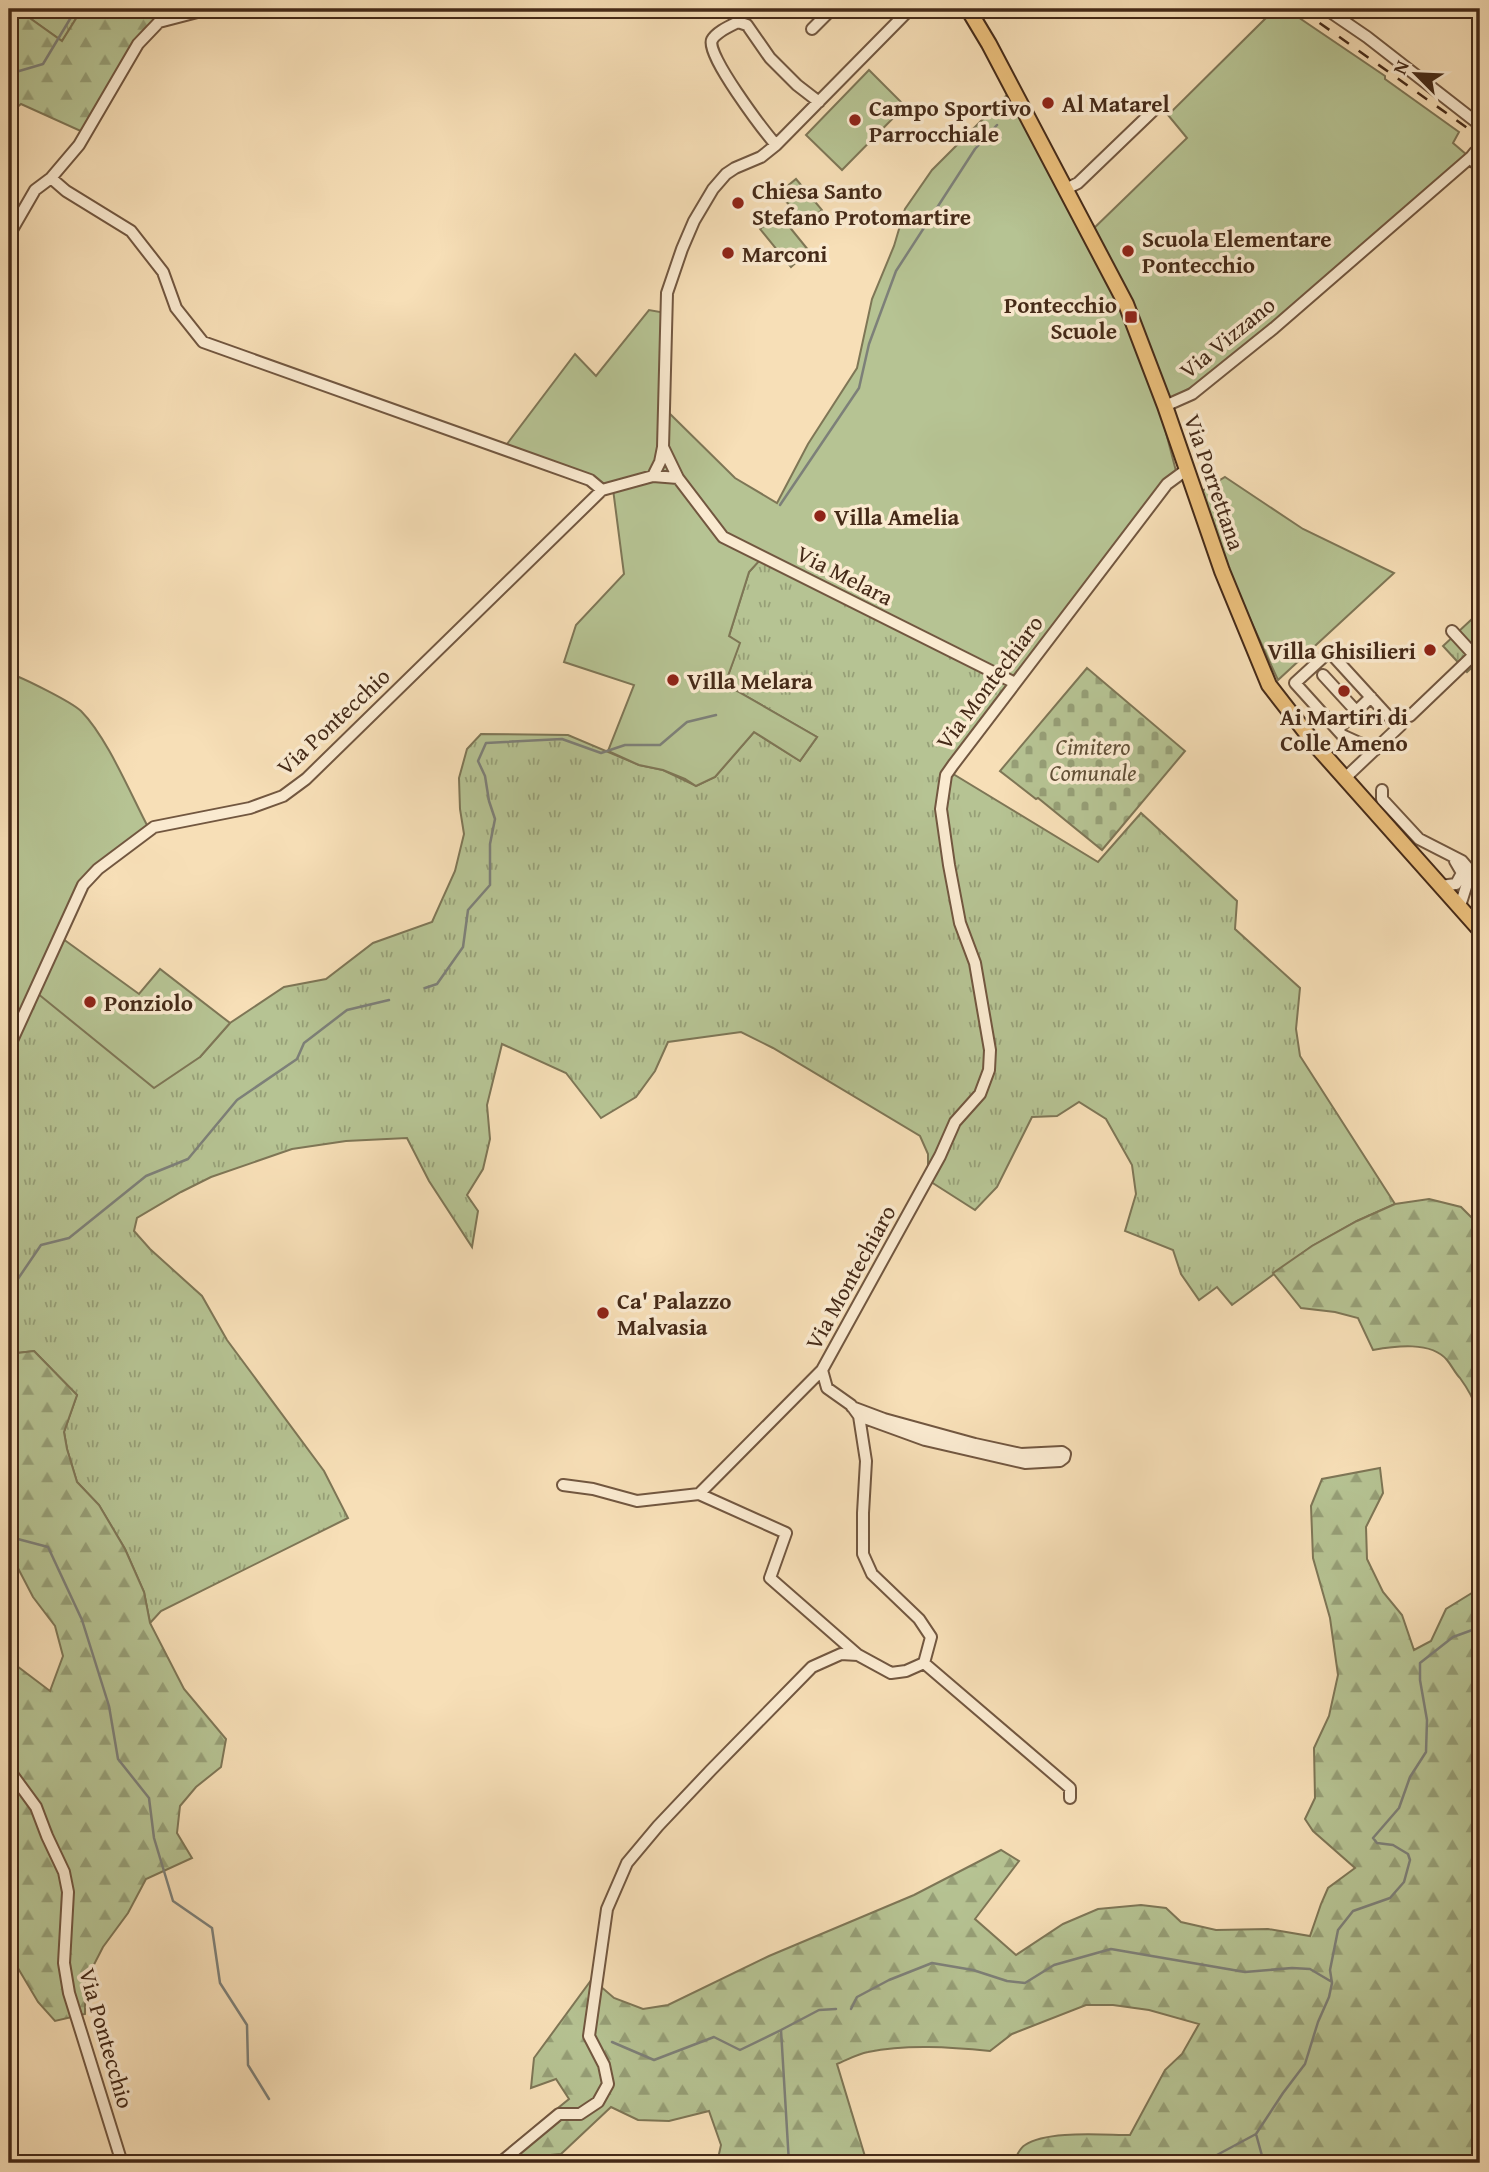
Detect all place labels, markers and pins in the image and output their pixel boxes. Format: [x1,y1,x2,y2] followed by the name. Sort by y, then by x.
[1062,87,1170,120] place label: Al Matarel
[869,91,1031,150] place label: Campo Sportivo Parrocchiale
[1040,95,1056,111] marker: Al Matarel
[847,112,863,128] marker: Campo Sportivo Parrocchiale
[752,174,971,233] place label: Chiesa Santo Stefano Protomartire
[730,195,746,211] marker: Chiesa Santo Stefano Protomartire
[1142,222,1331,281] place label: Scuola Elementare Pontecchio
[742,237,827,270] place label: Marconi
[1120,243,1136,259] marker: Scuola Elementare Pontecchio
[720,245,736,261] marker: Marconi
[1004,288,1117,347] place label: Pontecchio Scuole
[1123,309,1139,325] marker: Pontecchio Scuole
[834,500,960,533] place label: Villa Amelia
[812,508,828,524] marker: Villa Amelia
[1267,634,1416,667] place label: Villa Ghisilieri
[1422,642,1438,658] marker: Villa Ghisilieri
[687,664,813,697] place label: Villa Melara
[665,672,681,688] marker: Villa Melara
[1336,683,1352,699] marker: Ai Martiri di Colle Ameno
[1280,700,1408,759] place label: Ai Martiri di Colle Ameno
[104,986,193,1019] place label: Ponziolo
[82,994,98,1010] marker: Ponziolo
[617,1284,732,1343] place label: Ca' Palazzo Malvasia
[595,1305,611,1321] marker: Ca' Palazzo Malvasia

